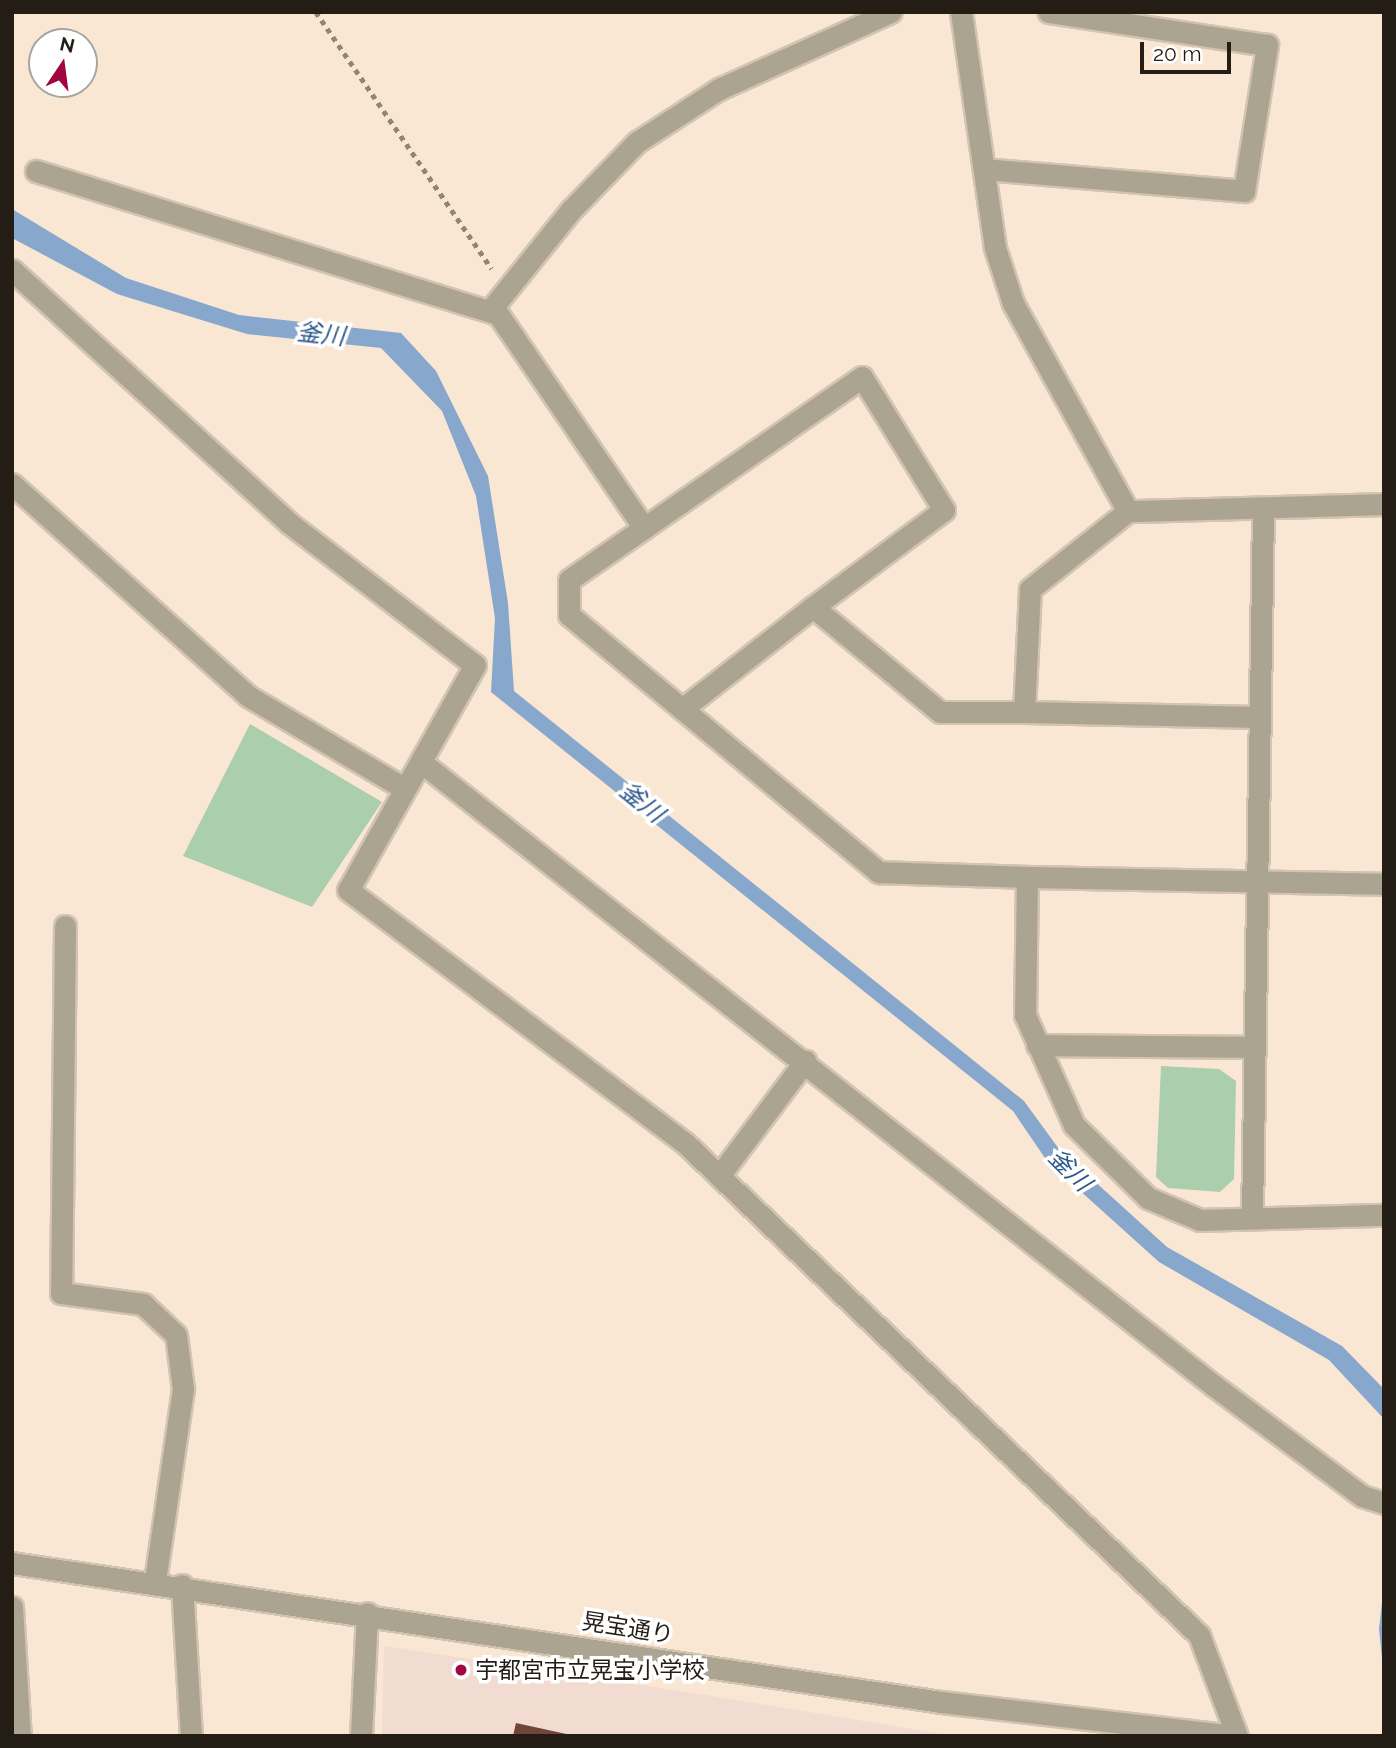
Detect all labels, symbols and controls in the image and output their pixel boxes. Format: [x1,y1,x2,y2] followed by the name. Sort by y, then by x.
[28,28,98,98] north arrow
[1144,28,1235,72] scale bar
[58,32,77,57] text: N
[1153,41,1201,66] text: 20 m
[296,317,346,351] water label: 釜川
[614,776,670,828] water label: 釜川
[1043,1143,1097,1197] water label: 釜川
[580,1607,676,1649] street label: 晃宝通り
[475,1656,705,1684] place label: 宇都宮市立晃宝小学校
[453,1662,469,1678] marker: 宇都宮市立晃宝小学校

